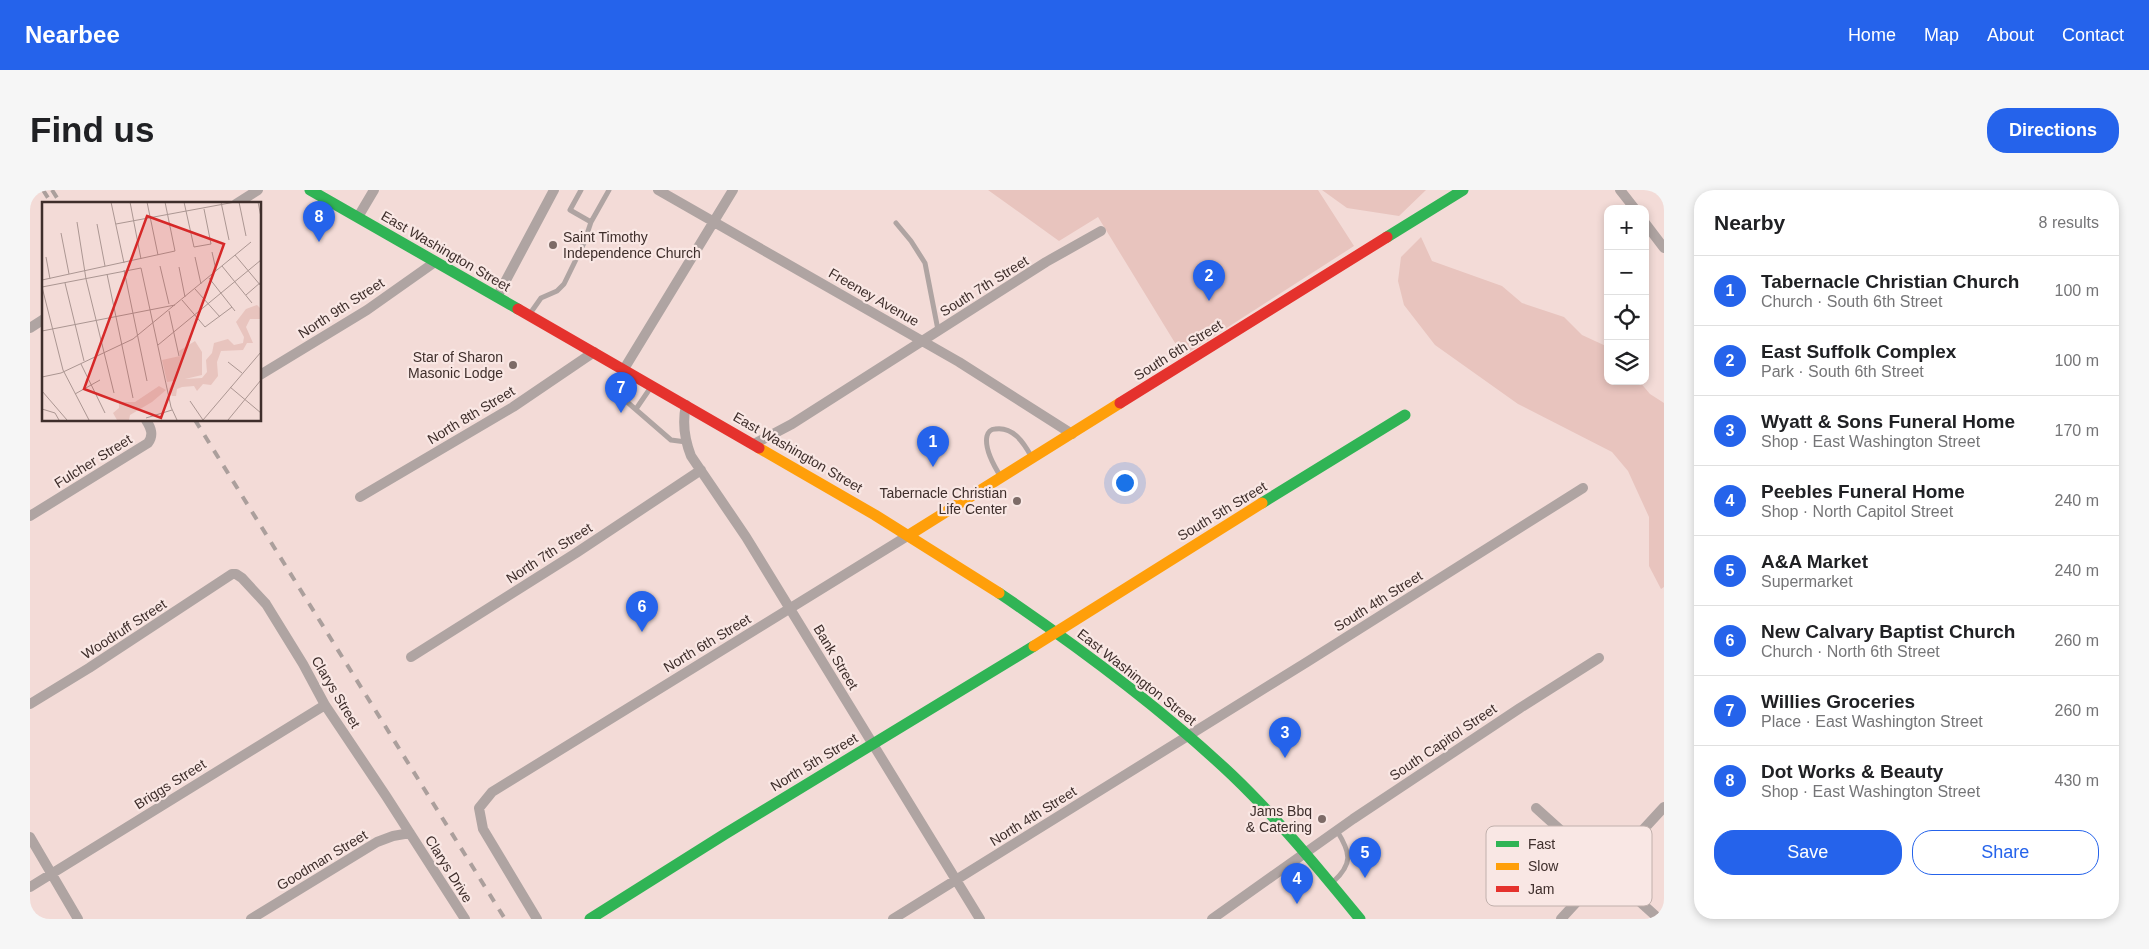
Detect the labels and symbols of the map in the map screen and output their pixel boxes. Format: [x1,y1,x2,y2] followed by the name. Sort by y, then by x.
[303,201,335,242] pin: 8
[42,202,261,421] inset map
[379,207,514,295] street label: East Washington Street
[563,229,701,261] place label: Saint Timothy Independence Church
[547,239,559,251] marker: Saint Timothy Independence Church
[937,252,1031,320] street label: South 7th Street
[1193,260,1225,301] pin: 2
[826,265,922,329] street label: Freeney Avenue
[295,274,387,342] street label: North 9th Street
[1131,316,1225,384] street label: South 6th Street
[408,349,503,381] place label: Star of Sharon Masonic Lodge
[507,359,519,371] marker: Star of Sharon Masonic Lodge
[605,372,637,413] pin: 7
[425,383,518,447] street label: North 8th Street
[731,408,866,496] street label: East Washington Street
[917,426,949,467] pin: 1
[51,431,135,491] street label: Fulcher Street
[1112,470,1138,496] your location
[1175,478,1270,544] street label: South 5th Street
[879,485,1007,517] place label: Tabernacle Christian Life Center
[1011,495,1023,507] marker: Tabernacle Christian Life Center
[503,519,595,587] street label: North 7th Street
[1331,567,1425,635] street label: South 4th Street
[626,591,658,632] pin: 6
[79,596,169,662] street label: Woodruff Street
[661,611,754,675] street label: North 6th Street
[810,622,862,693] street label: Bank Street
[1074,626,1200,728] street label: East Washington Street
[308,653,364,731] street label: Clarys Street
[1387,700,1500,784] street label: South Capitol Street
[1269,717,1301,758] pin: 3
[768,730,861,794] street label: North 5th Street
[131,756,209,812] street label: Briggs Street
[987,783,1079,849] street label: North 4th Street
[1246,803,1312,835] place label: Jams Bbq & Catering
[1316,813,1328,825] marker: Jams Bbq & Catering
[1486,826,1652,906] legend
[274,827,370,893] street label: Goodman Street
[422,832,476,906] street label: Clarys Drive
[1528,836,1555,852] text: Fast
[1349,837,1381,878] pin: 5
[1528,858,1559,874] text: Slow
[1281,863,1313,904] pin: 4
[1528,881,1554,897] text: Jam

